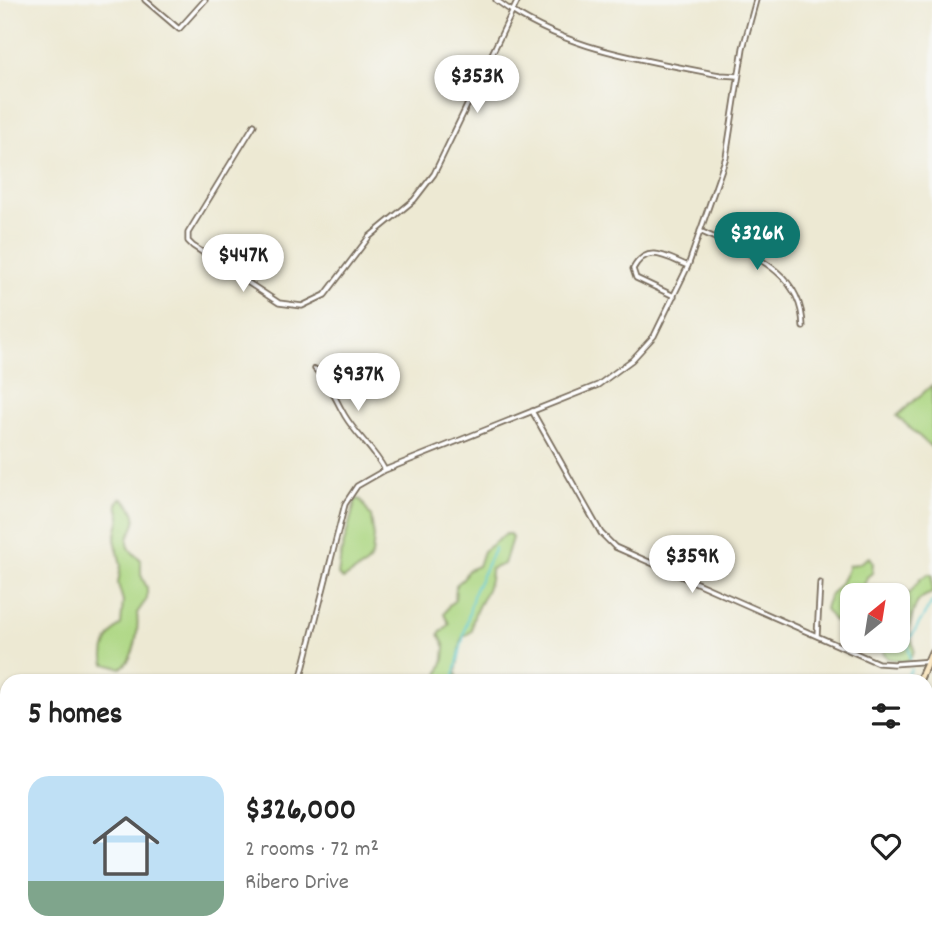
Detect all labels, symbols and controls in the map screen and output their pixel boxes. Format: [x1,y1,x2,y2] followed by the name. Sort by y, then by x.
[428,55,526,115] pin: $353K
[450,61,504,94] text: $353K
[708,212,806,272] pin: $326K
[730,218,784,251] text: $326K
[194,234,292,294] pin: $447K
[218,240,268,273] text: $447K
[309,354,407,413] pin: $937K
[332,359,384,392] text: $937K
[643,536,741,595] pin: $359K
[665,541,719,574] text: $359K
[840,583,910,653] north arrow
[840,583,910,653] map controls
[28,695,122,738] text: 5 homes
[867,697,905,735] icon: filters
[245,791,356,834] text: $326,000
[84,804,168,888] icon: home
[867,827,905,865] icon: heart
[245,834,379,867] text: 2 rooms · 72 m²
[245,867,349,900] text: Ribero Drive

